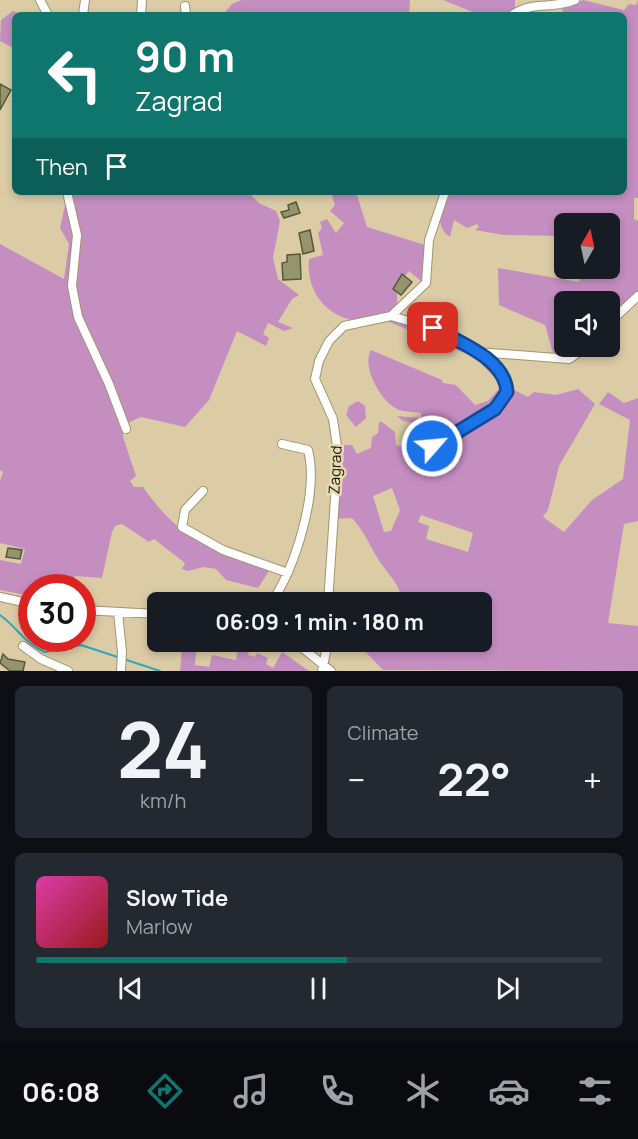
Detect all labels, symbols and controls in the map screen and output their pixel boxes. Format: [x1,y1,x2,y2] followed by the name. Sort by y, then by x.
[135,27,235,85] text: 90 m
[36,36,114,114] icon: left
[135,82,223,119] text: Zagrad
[100,150,133,183] icon: arrive
[36,152,88,182] text: Then
[554,213,620,279] north arrow
[554,213,620,357] map controls
[554,291,620,357] button: sound
[407,302,458,353] pin
[416,311,449,344] icon: arrive
[400,414,464,478] position arrow
[323,445,347,495] street label: Zagrad
[18,574,96,652] speed limit sign: 30
[215,607,424,637] text: 06:09 · 1 min · 180 m
[117,695,209,801] text: 24
[348,719,419,746] text: Climate
[437,748,511,810] text: 22°
[348,757,365,802] text: −
[583,757,602,802] text: +
[140,787,187,814] text: km/h
[126,883,228,913] text: Slow Tide
[126,913,193,940] text: Marlow
[114,972,147,1005] icon: previous
[302,972,335,1005] icon: pause
[491,972,524,1005] icon: next
[144,1070,186,1112] icon: directions
[230,1070,272,1112] icon: music
[316,1070,358,1112] icon: phone
[402,1070,444,1112] icon: climate
[488,1070,530,1112] icon: car
[574,1070,616,1112] icon: filters
[22,1073,100,1110] text: 06:08

